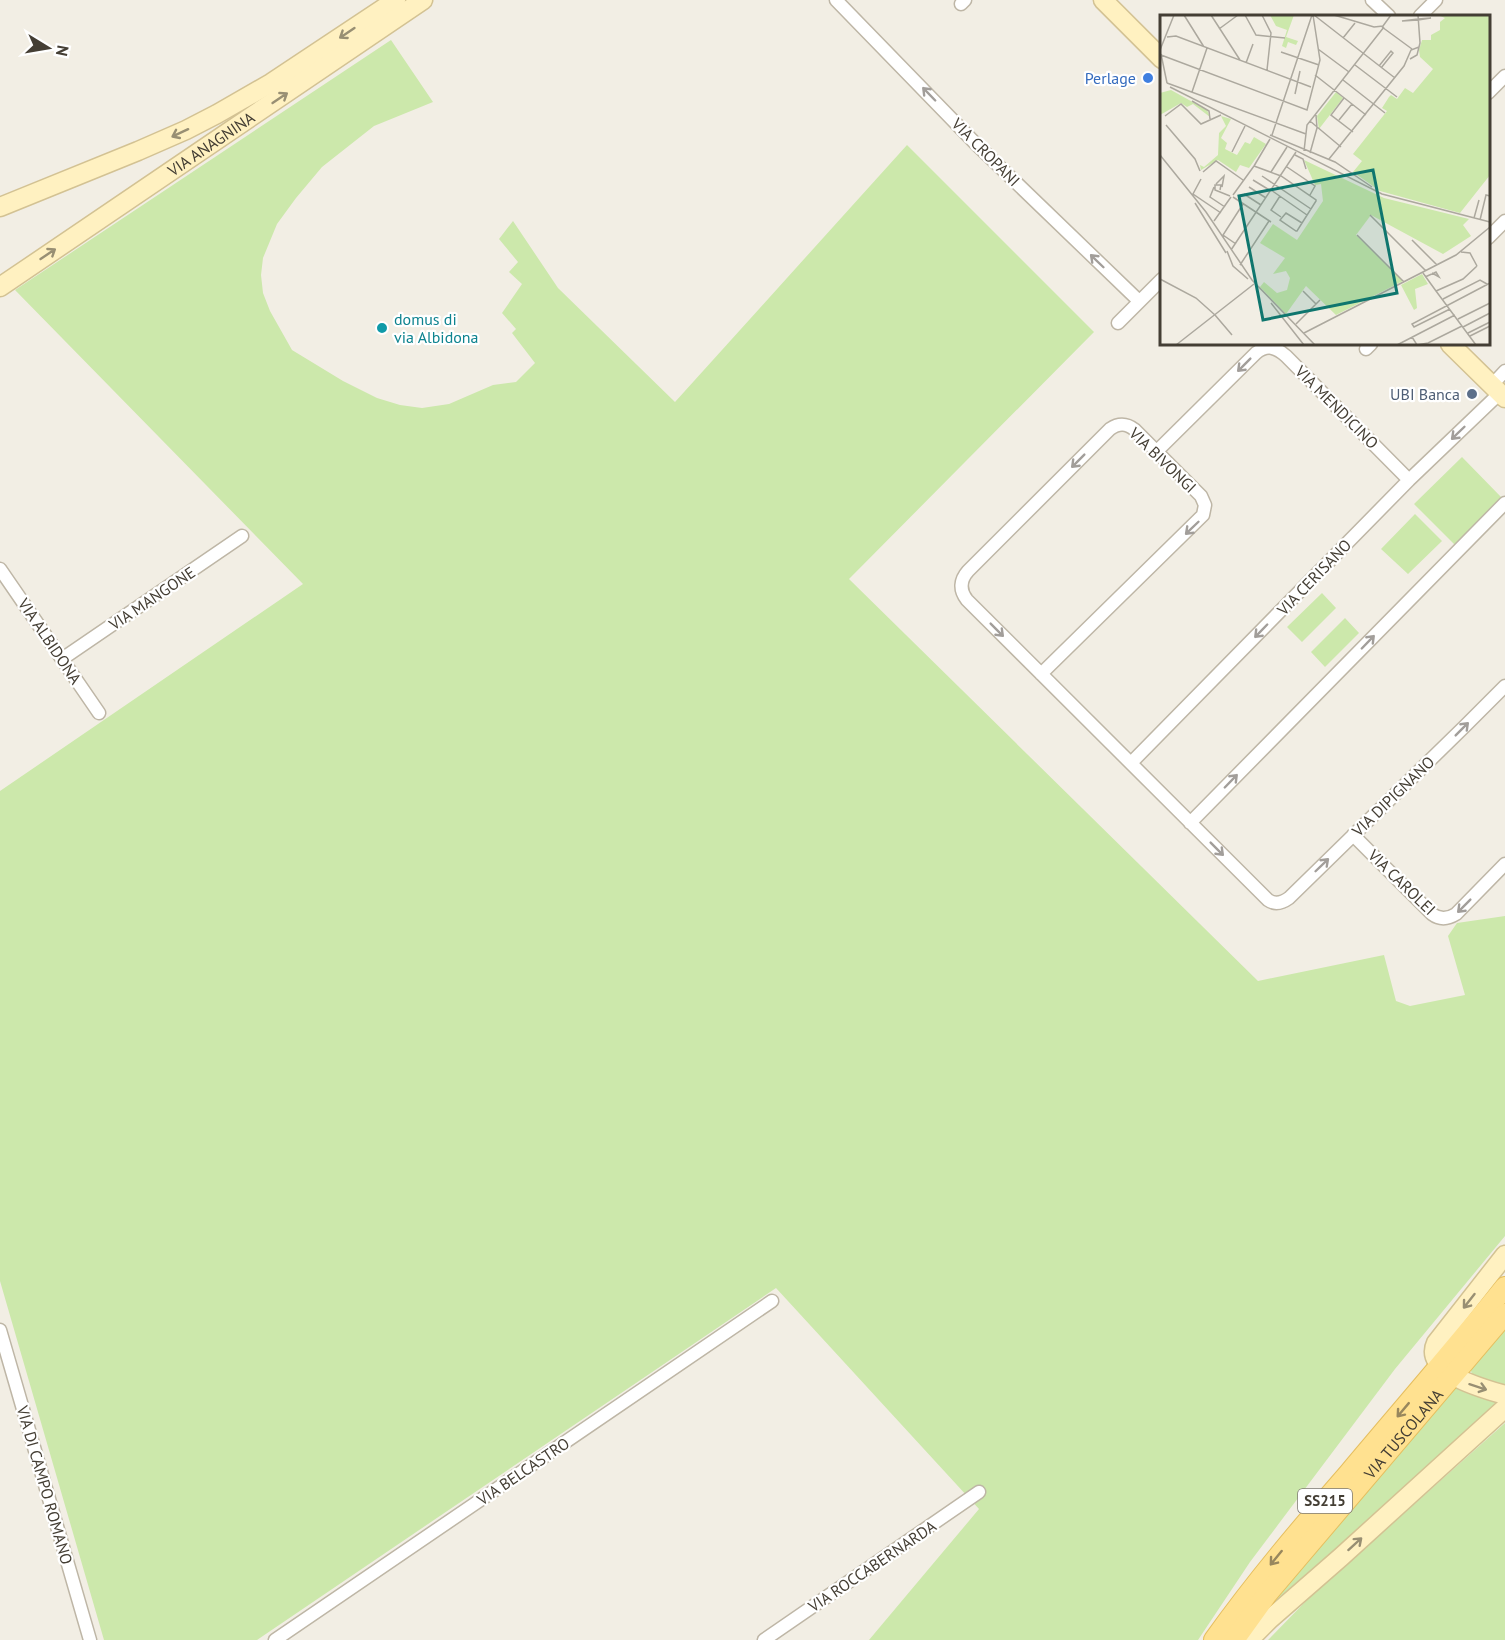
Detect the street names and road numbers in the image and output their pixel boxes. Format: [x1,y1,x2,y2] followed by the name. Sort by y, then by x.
[163,107,259,181] street label: VIA ANAGNINA
[947,113,1024,190] street label: VIA CROPANI
[1291,361,1383,453] street label: VIA MENDICINO
[1125,422,1201,497] street label: VIA BIVONGI
[1272,535,1355,620] street label: VIA CERISANO
[104,562,199,635] street label: VIA MANGONE
[13,593,86,688] street label: VIA ALBIDONA
[1347,752,1438,841] street label: VIA DIPIGNANO
[1363,844,1440,919] street label: VIA CAROLEI
[1359,1384,1447,1483] street label: VIA TUSCOLANA
[12,1402,77,1567] street label: VIA DI CAMPO ROMANO
[472,1433,573,1510] street label: VIA BELCASTRO
[1298,1489,1352,1513] road number: SS215
[803,1515,940,1617] street label: VIA ROCCABERNARDA

